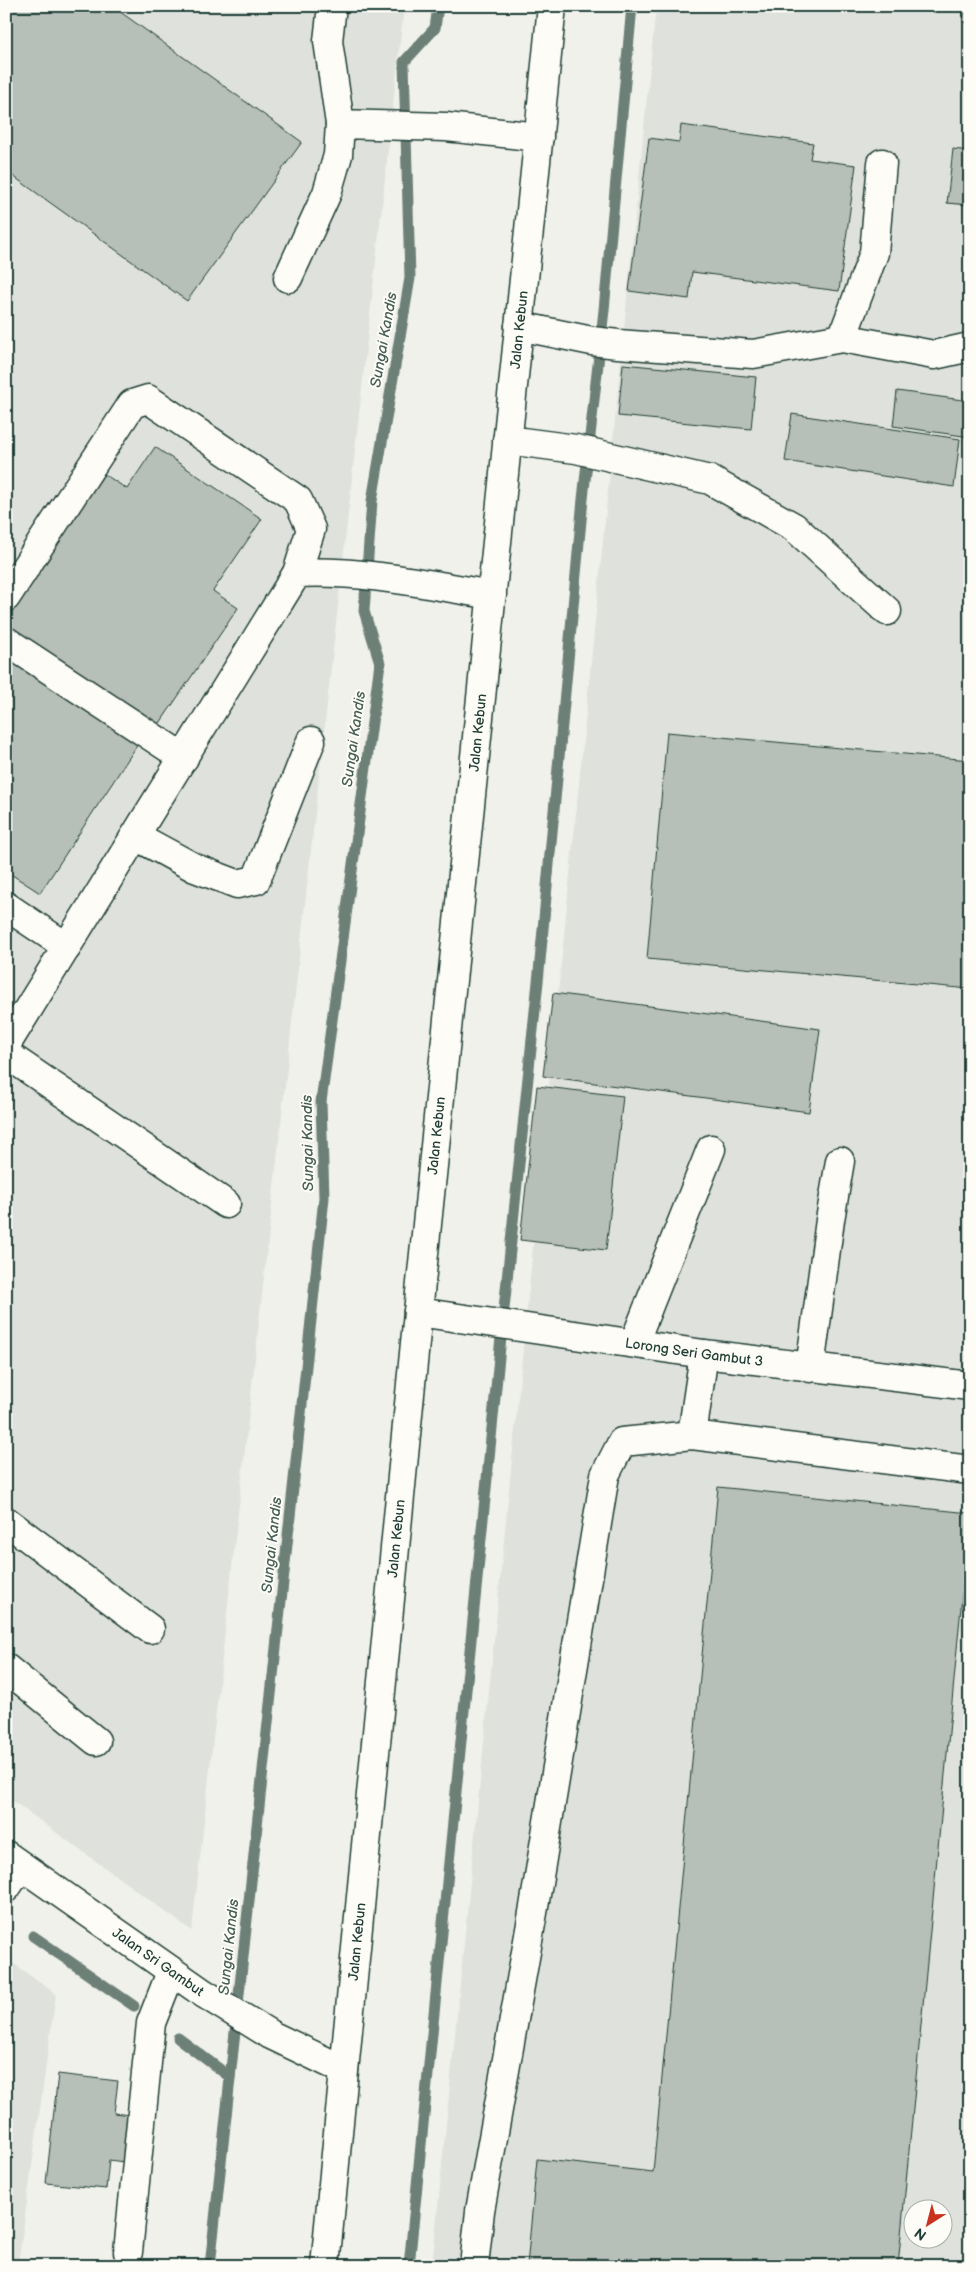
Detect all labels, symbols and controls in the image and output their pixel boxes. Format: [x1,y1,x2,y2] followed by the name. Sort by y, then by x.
[366,290,402,389] water label: Sungai Kandis
[506,290,531,369] street label: Jalan Kebun
[338,689,370,788] water label: Sungai Kandis
[465,693,490,772] street label: Jalan Kebun
[298,1094,318,1191] water label: Sungai Kandis
[424,1096,449,1175] street label: Jalan Kebun
[624,1334,764,1370] street label: Lorong Seri Gambut 3
[258,1495,287,1594] water label: Sungai Kandis
[384,1499,408,1578] street label: Jalan Kebun
[215,1897,244,1996] water label: Sungai Kandis
[344,1902,369,1981] street label: Jalan Kebun
[109,1924,208,2000] street label: Jalan Sri Gambut
[904,2200,954,2250] north arrow
[911,2224,930,2244] text: N

